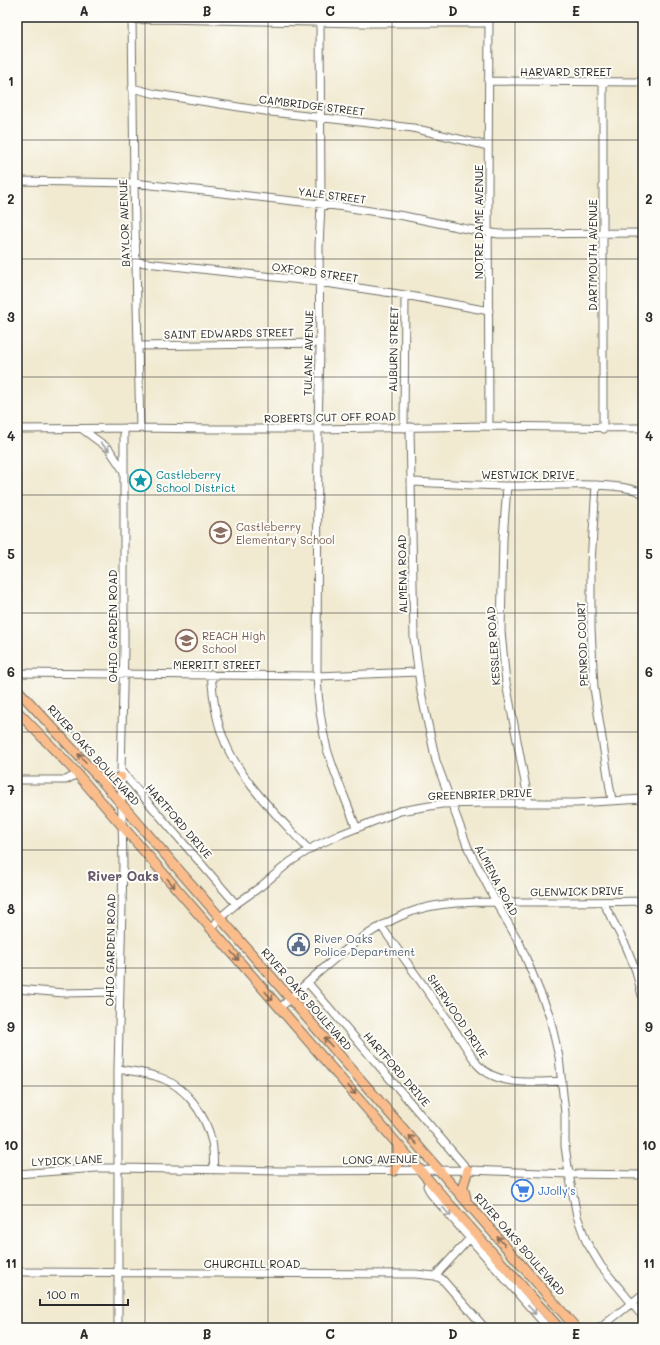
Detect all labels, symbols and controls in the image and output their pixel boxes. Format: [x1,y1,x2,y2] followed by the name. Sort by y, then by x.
[79,2,89,19] text: A
[203,2,212,19] text: B
[325,2,335,19] text: C
[448,2,458,19] text: D
[572,2,580,19] text: E
[520,64,612,79] street label: HARVARD STREET
[8,72,14,89] text: 1
[646,72,652,89] text: 1
[258,91,366,119] street label: CAMBRIDGE STREET
[471,165,486,279] street label: NOTRE DAME AVENUE
[115,179,133,267] street label: BAYLOR AVENUE
[297,183,367,207] street label: YALE STREET
[7,190,15,207] text: 2
[645,190,653,207] text: 2
[585,199,600,311] street label: DARTMOUTH AVENUE
[271,259,359,285] street label: OXFORD STREET
[385,306,401,392] street label: AUBURN STREET
[7,308,15,325] text: 3
[645,308,653,325] text: 3
[300,310,316,396] street label: TULANE AVENUE
[164,324,294,342] street label: SAINT EDWARDS STREET
[264,408,396,426] street label: ROBERTS CUT OFF ROAD
[7,427,15,444] text: 4
[645,427,653,444] text: 4
[100,442,110,451] one-way arrow
[127,467,153,493] place icon: Castleberry School District
[156,467,236,495] place label: Castleberry School District
[481,467,575,482] street label: WESTWICK DRIVE
[208,519,234,545] school or university icon: Castleberry Elementary School
[236,519,335,547] place label: Castleberry Elementary School
[394,535,410,613] street label: ALMENA ROAD
[7,545,15,562] text: 5
[645,545,653,562] text: 5
[105,570,120,682] street label: OHIO GARDEN ROAD
[573,601,591,687] street label: PENROD COURT
[483,606,503,686] street label: KESSLER ROAD
[174,628,200,654] school or university icon: REACH High School
[202,628,265,656] place label: REACH High School
[173,657,261,672] street label: MERRITT STREET
[7,663,15,680] text: 6
[645,663,653,680] text: 6
[45,701,143,809] street label: RIVER OAKS BOULEVARD
[77,753,86,763] one-way arrow
[142,780,216,862] street label: HARTFORD DRIVE
[7,781,15,798] text: 7
[645,781,653,798] text: 7
[428,785,532,803] street label: GREENBRIER DRIVE
[472,842,522,918] street label: ALMENA ROAD
[87,867,159,884] district label: River Oaks
[167,877,176,888] one-way arrow
[530,883,624,899] street label: GLENWICK DRIVE
[102,893,118,1007] street label: OHIO GARDEN ROAD
[7,900,15,917] text: 8
[645,900,653,917] text: 8
[285,931,311,957] public building icon: River Oaks Police Department
[314,931,415,959] place label: River Oaks Police Department
[258,945,356,1053] street label: RIVER OAKS BOULEVARD
[230,951,240,961] one-way arrow
[424,971,492,1061] street label: SHERWOOD DRIVE
[265,990,274,1001] one-way arrow
[7,1018,15,1035] text: 9
[645,1018,653,1035] text: 9
[360,1028,434,1110] street label: HARTFORD DRIVE
[323,1036,332,1047] one-way arrow
[347,1085,356,1096] one-way arrow
[408,1135,417,1145] one-way arrow
[4,1136,18,1153] text: 10
[642,1136,656,1153] text: 10
[31,1151,103,1169] street label: LYDICK LANE
[342,1151,418,1167] street label: LONG AVENUE
[510,1177,536,1203] supermarket icon: JJolly's
[538,1183,576,1198] place label: JJolly's
[471,1190,569,1298] street label: RIVER OAKS BOULEVARD
[442,1207,452,1217] one-way arrow
[496,1236,505,1246] one-way arrow
[5,1254,17,1271] text: 11
[643,1254,655,1271] text: 11
[204,1256,300,1271] street label: CHURCHILL ROAD
[40,1281,128,1307] scale bar
[46,1286,80,1302] text: 100 m
[528,1305,537,1315] one-way arrow
[79,1325,89,1342] text: A
[203,1325,212,1342] text: B
[325,1325,335,1342] text: C
[448,1325,458,1342] text: D
[572,1325,580,1342] text: E

